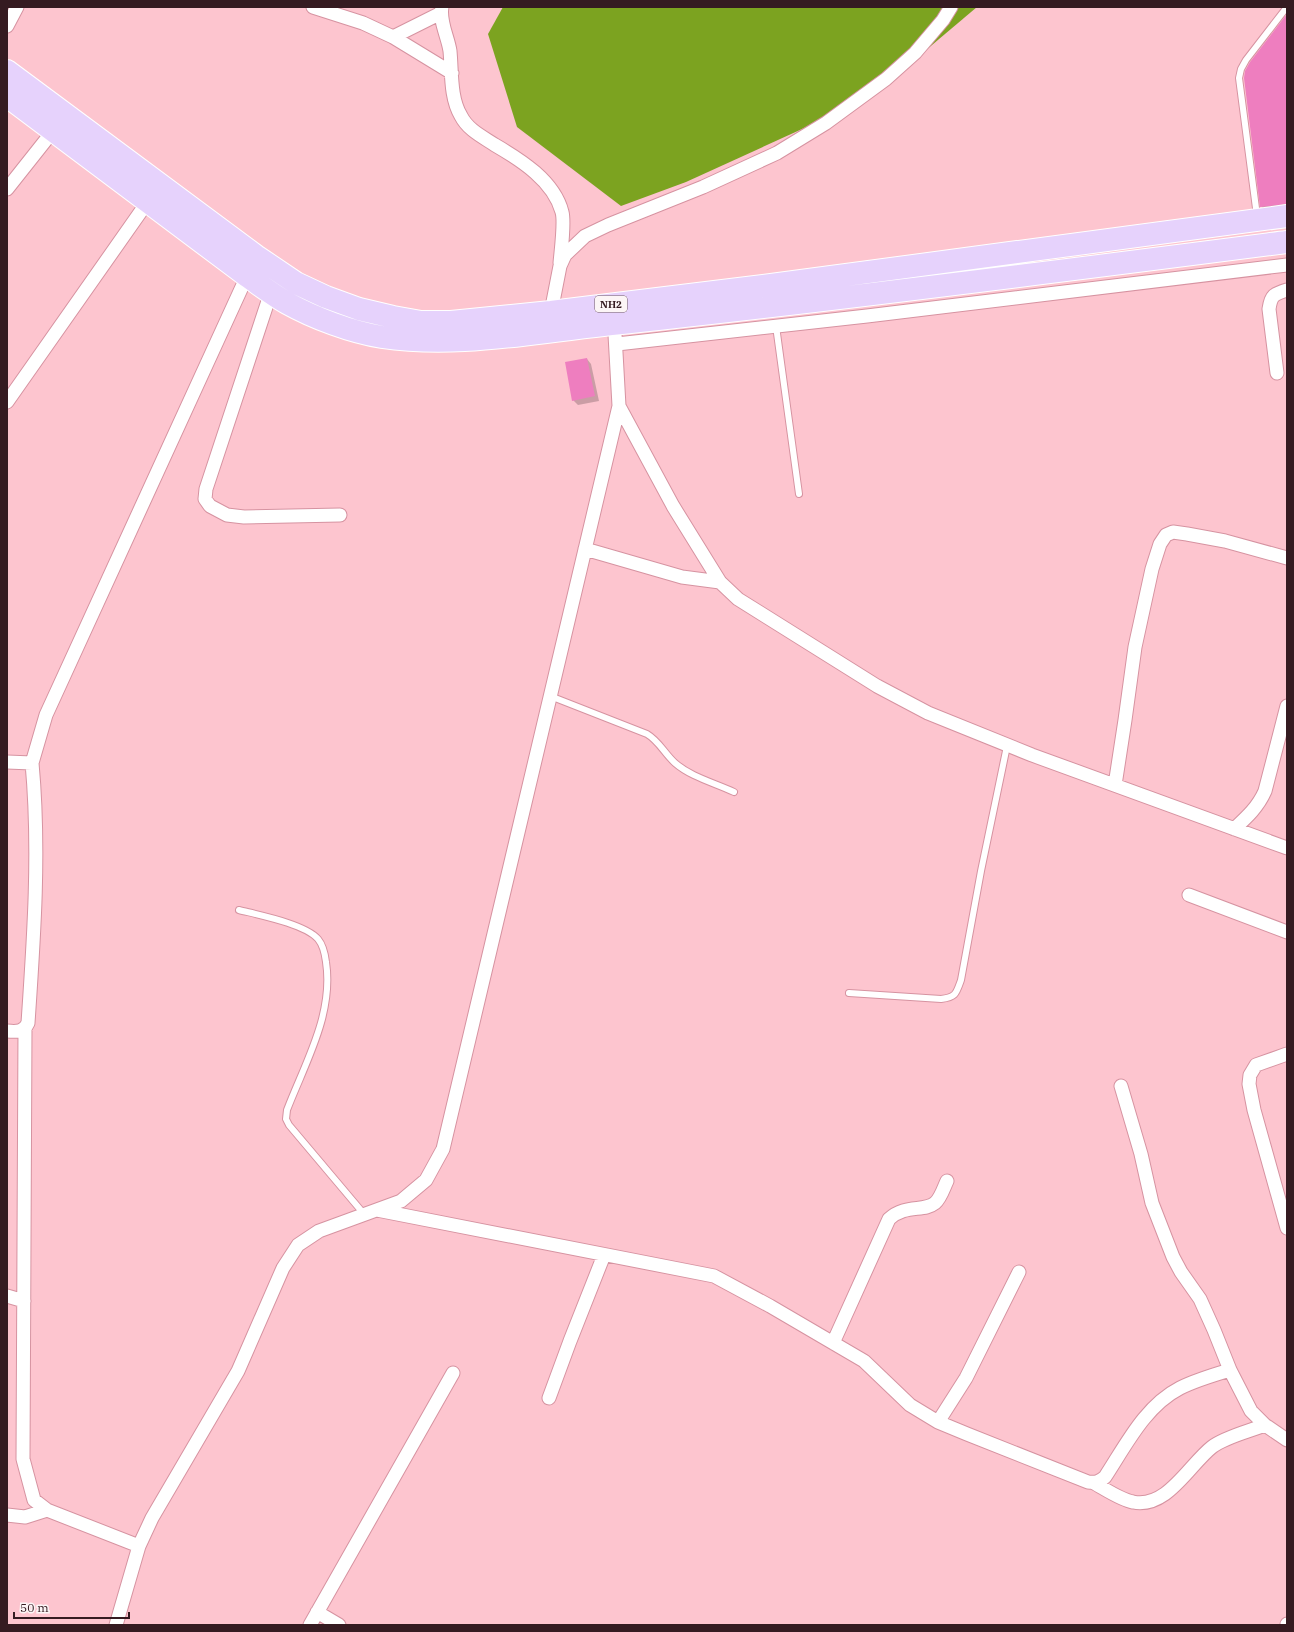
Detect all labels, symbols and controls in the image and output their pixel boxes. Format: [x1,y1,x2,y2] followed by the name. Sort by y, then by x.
[595,296,627,312] road number: NH2
[14,1594,129,1620] scale bar
[20,1600,49,1615] text: 50 m

